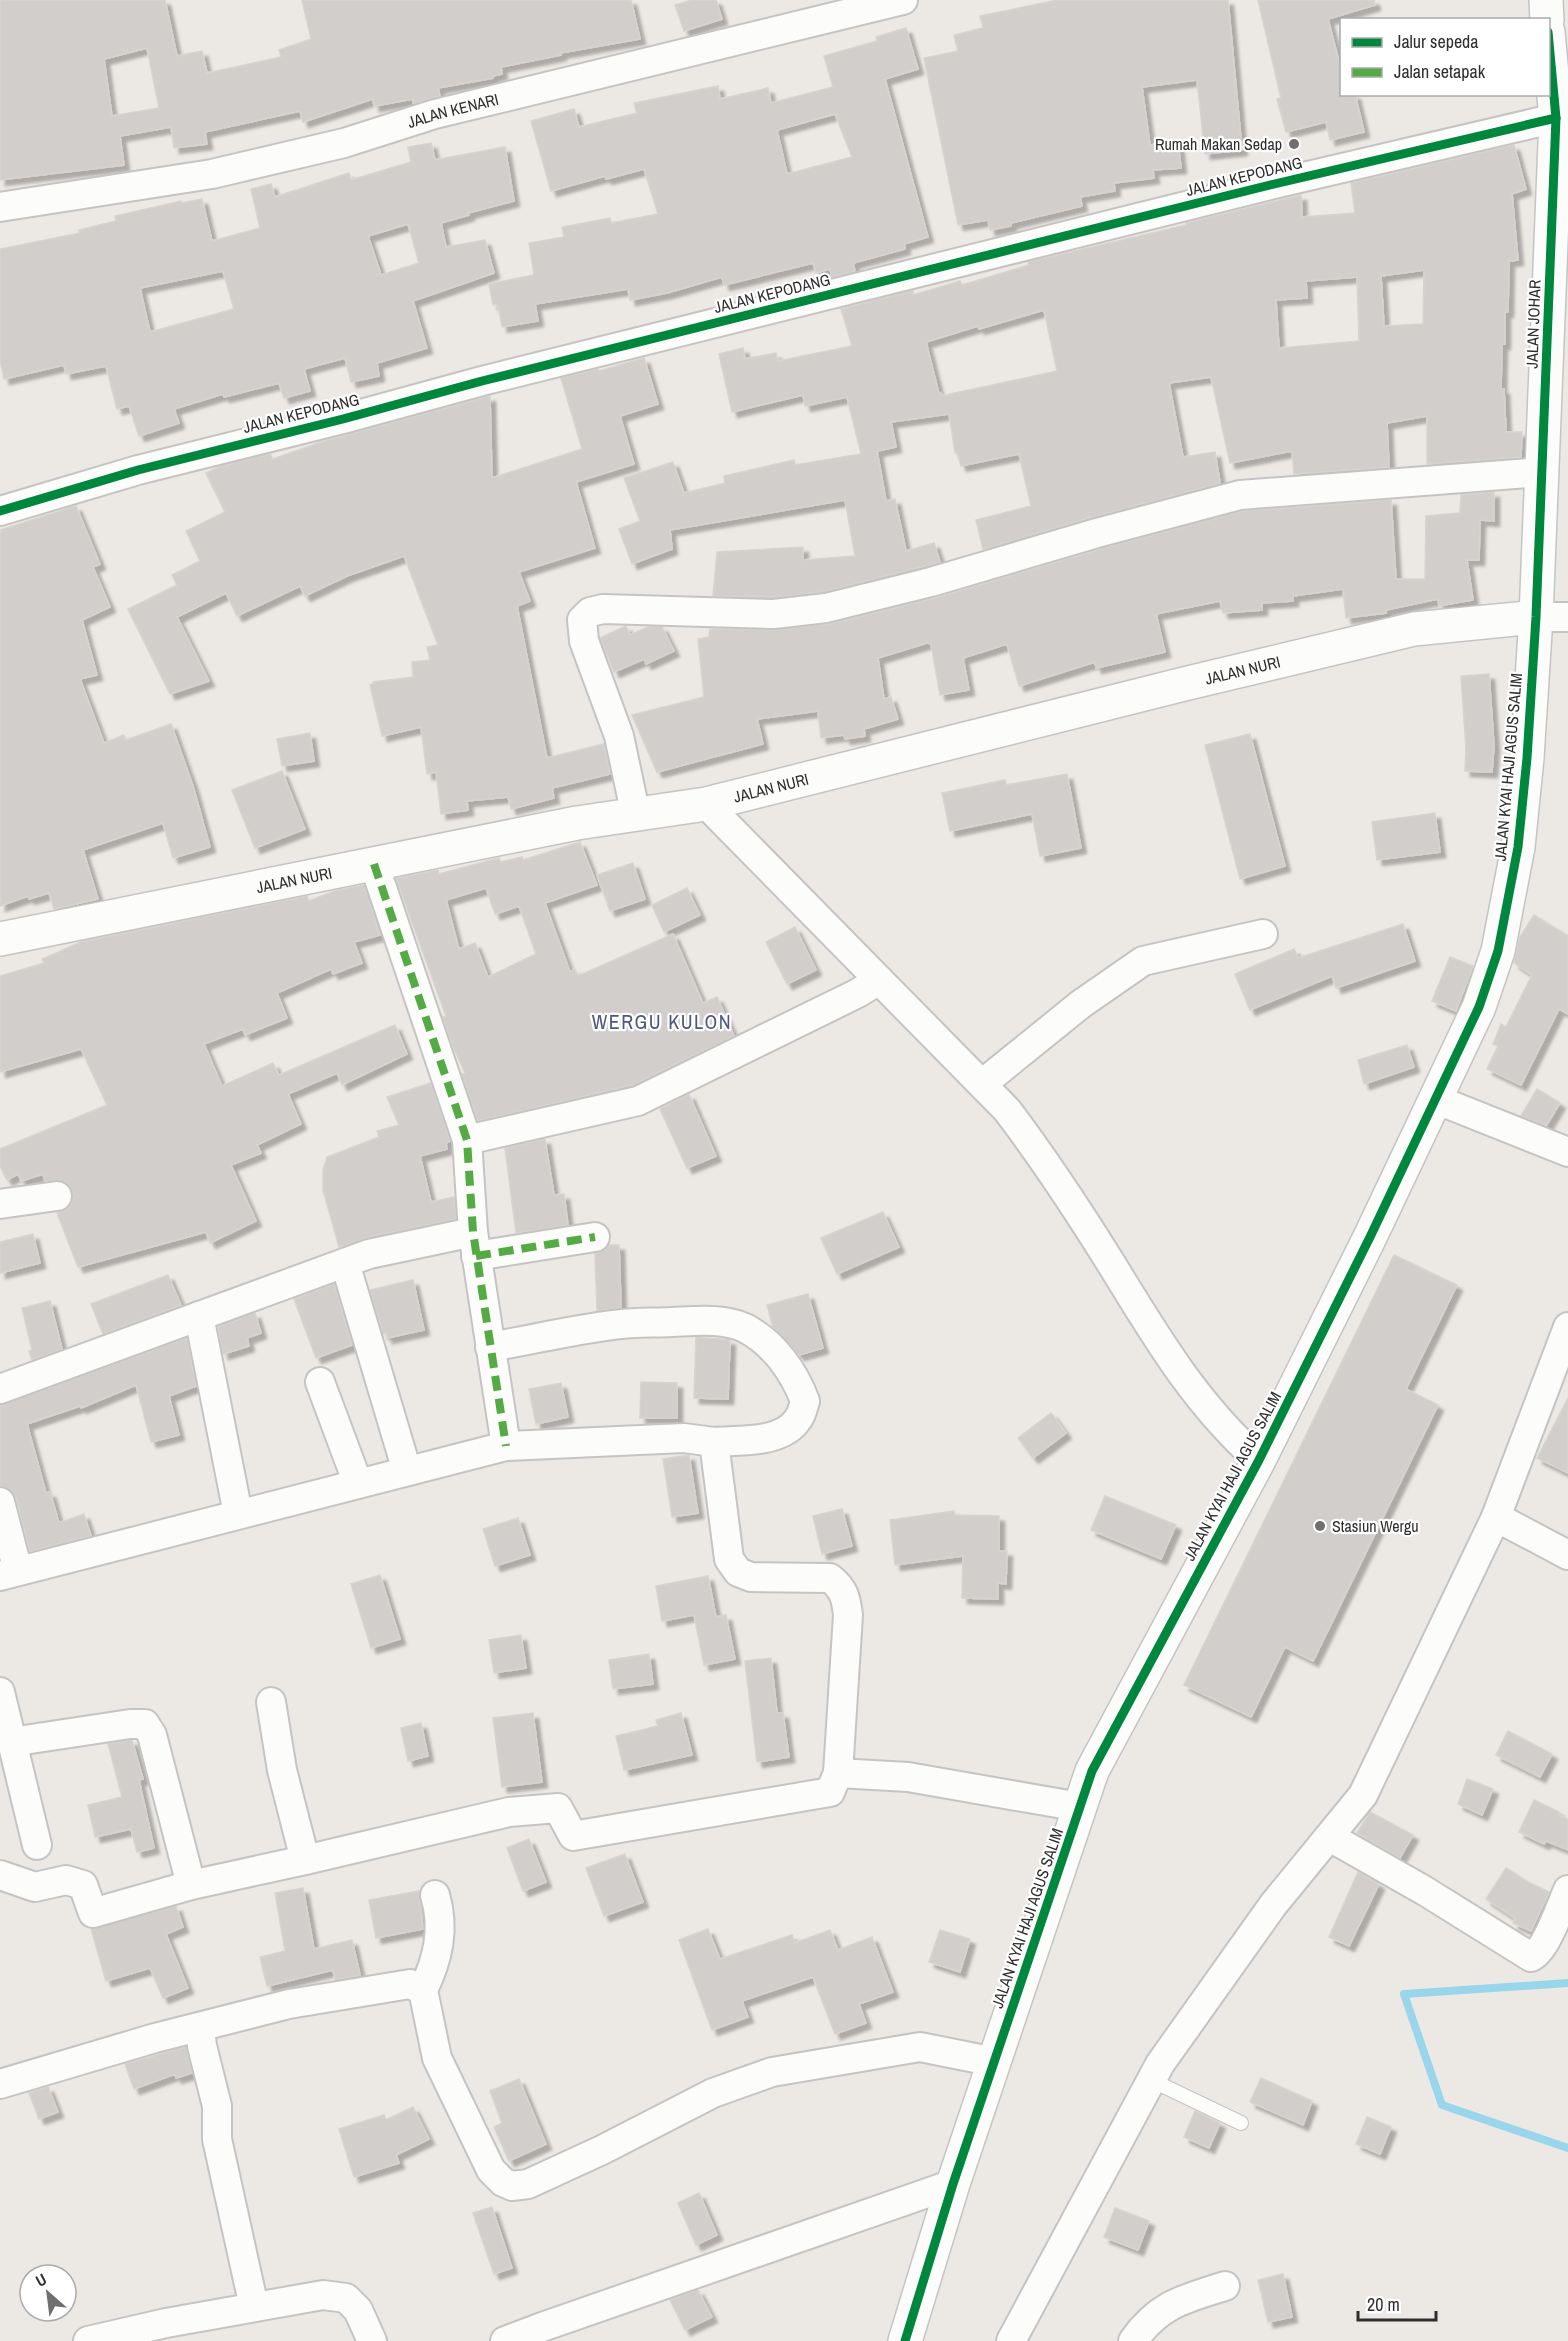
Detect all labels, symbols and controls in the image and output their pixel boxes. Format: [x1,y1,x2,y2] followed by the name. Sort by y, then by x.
[1340,18,1550,96] legend
[1394,29,1479,54] text: Jalur sepeda
[1394,59,1486,84] text: Jalan setapak
[405,88,501,133] street label: JALAN KENARI
[1155,133,1282,155] place label: Rumah Makan Sedap
[1287,137,1301,151] marker: Rumah Makan Sedap
[1184,151,1304,201] street label: JALAN KEPODANG
[712,268,832,318] street label: JALAN KEPODANG
[1520,279,1546,369] street label: JALAN JOHAR
[241,388,361,438] street label: JALAN KEPODANG
[1203,650,1282,690] street label: JALAN NURI
[1489,672,1527,862] street label: JALAN KYAI HAJI AGUS SALIM
[731,768,811,808] street label: JALAN NURI
[254,862,334,898] street label: JALAN NURI
[592,1008,732,1035] district label: WERGU KULON
[1178,1388,1286,1564] street label: JALAN KYAI HAJI AGUS SALIM
[1332,1515,1419,1537] place label: Stasiun Wergu
[1313,1519,1327,1533] marker: Stasiun Wergu
[986,1825,1068,2011] street label: JALAN KYAI HAJI AGUS SALIM
[18,2263,78,2323] north arrow
[32,2268,50,2292] text: U
[1358,2284,1436,2322] scale bar
[1367,2292,1400,2317] text: 20 m

